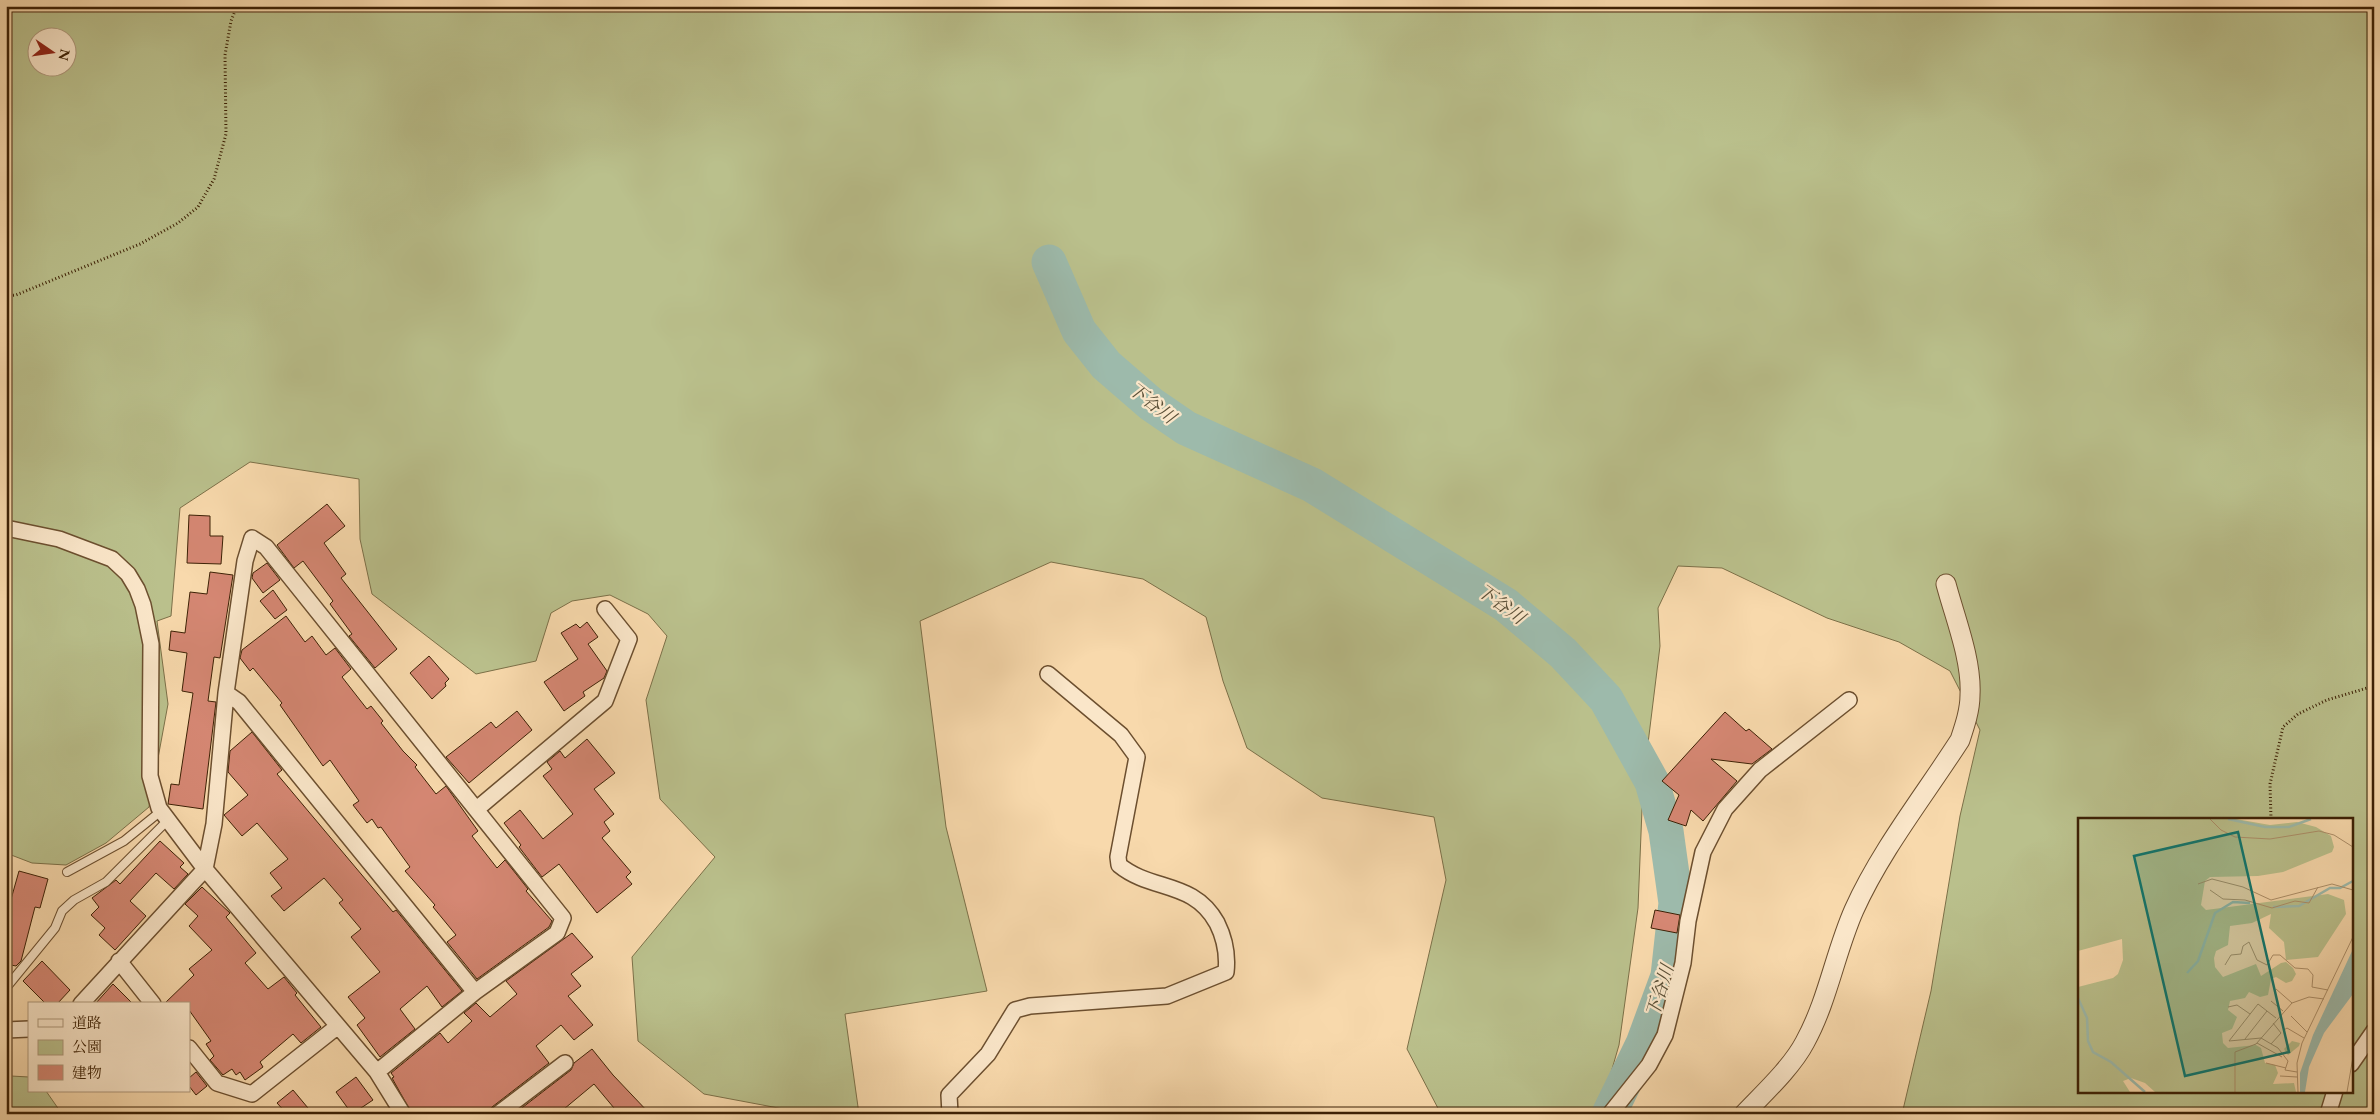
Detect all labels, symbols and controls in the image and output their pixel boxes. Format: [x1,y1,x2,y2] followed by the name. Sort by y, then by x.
[28,28,78,78] north arrow
[54,47,75,63] text: N
[1124,377,1182,430] water label: 下谷川
[1473,578,1532,630] water label: 下谷川
[2078,818,2352,1092] inset map
[1641,960,1679,1020] water label: 下谷川
[28,1002,190,1092] legend
[72,1013,102,1032] text: 道路
[72,1037,102,1056] text: 公園
[72,1063,102,1082] text: 建物

